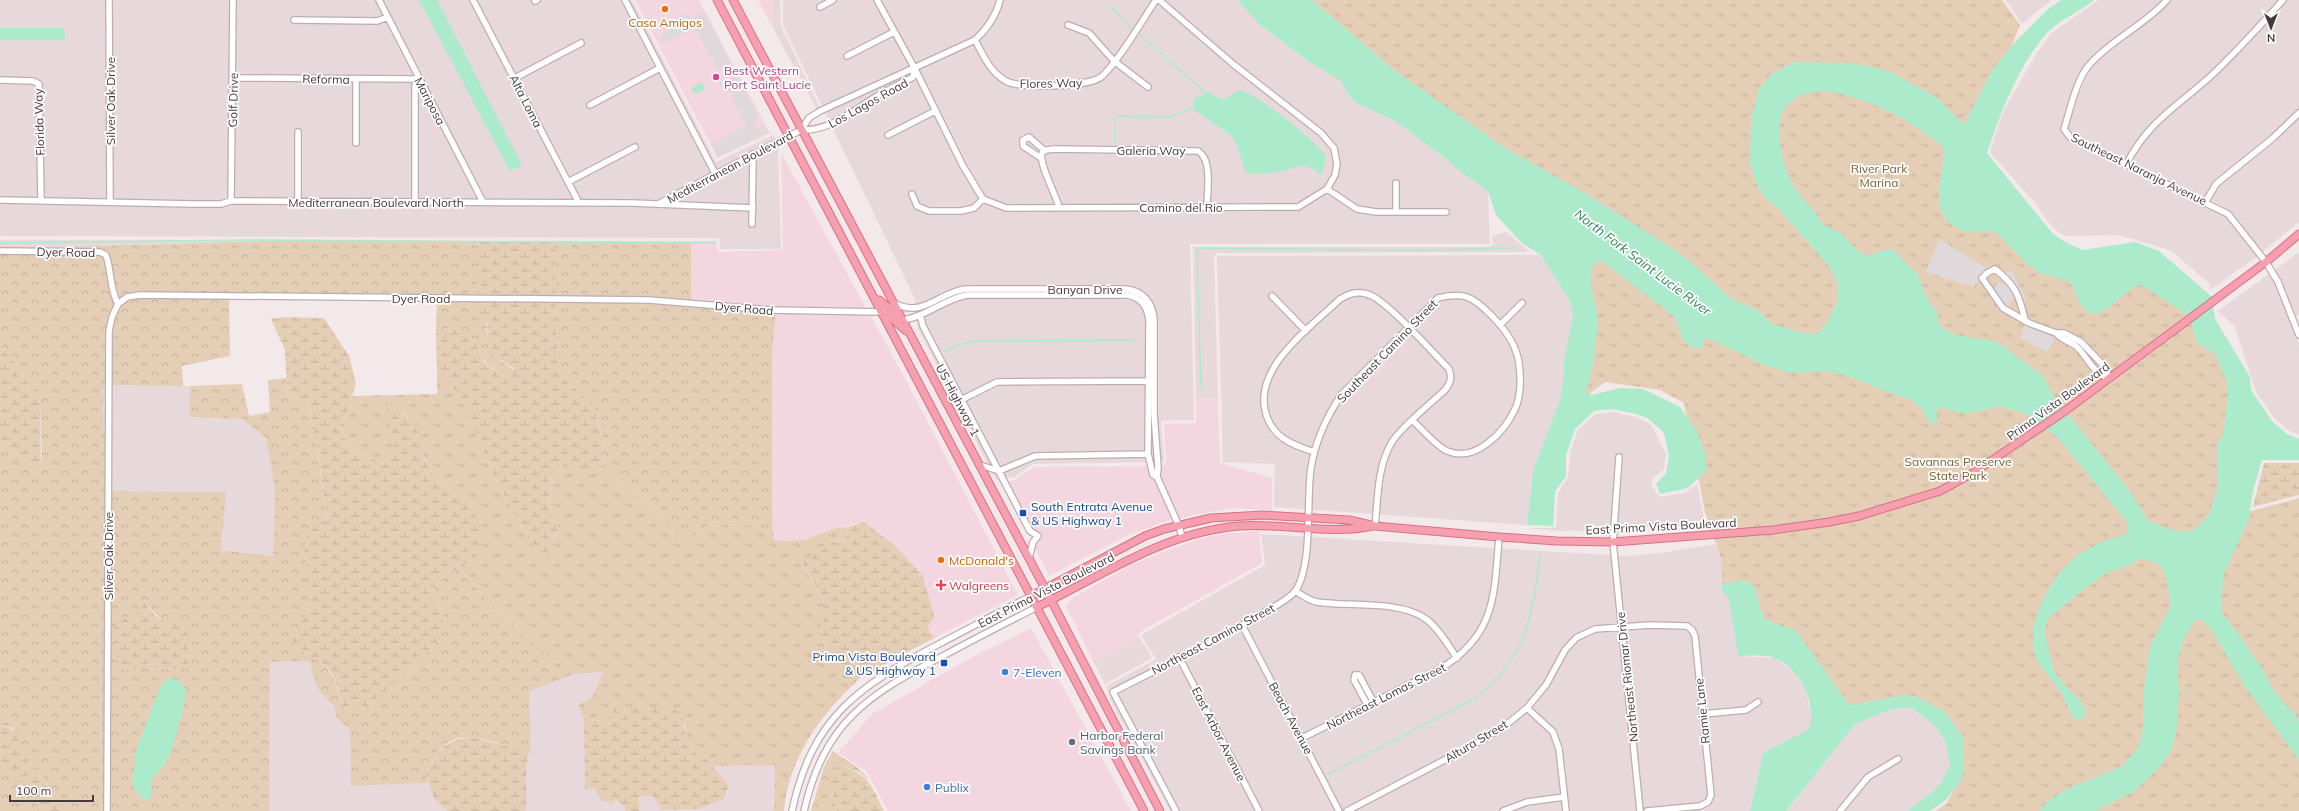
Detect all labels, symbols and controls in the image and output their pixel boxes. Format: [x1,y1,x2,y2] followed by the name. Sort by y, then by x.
[660,4,670,14] marker: Casa Amigos
[2251,8,2291,48] north arrow
[628,15,702,30] place label: Casa Amigos
[2267,31,2275,45] text: N
[103,57,118,145] street label: Silver Oak Drive
[724,63,811,92] place label: Best Western Port Saint Lucie
[302,71,350,87] street label: Reforma
[506,72,546,130] street label: Alta Loma
[711,72,721,82] marker: Best Western Port Saint Lucie
[225,73,241,127] street label: Golf Drive
[411,75,449,127] street label: Mariposa
[826,75,910,131] street label: Los Lagos Road
[1020,75,1083,91] street label: Flores Way
[30,87,48,156] street label: Florida Way
[664,127,796,207] street label: Mediterranean Boulevard
[2069,130,2209,208] street label: Southeast Naranja Avenue
[1116,143,1186,158] street label: Galeria Way
[1851,161,1908,190] park label: River Park Marina
[288,195,464,210] street label: Mediterranean Boulevard North
[1139,200,1223,215] street label: Camino del Rio
[1572,205,1715,319] water label: North Fork Saint Lucie River
[37,244,95,260] street label: Dyer Road
[1048,282,1122,297] street label: Banyan Drive
[392,291,450,306] street label: Dyer Road
[1334,296,1440,406] street label: Southeast Camino Street
[714,298,774,318] street label: Dyer Road
[2004,359,2112,443] street label: Prima Vista Boulevard
[933,361,983,439] street label: US Highway 1
[1905,454,2011,483] park label: Savannas Preserve State Park
[1031,499,1153,528] place label: South Entrata Avenue & US Highway 1
[1018,508,1028,518] marker: South Entrata Avenue & US Highway 1
[101,512,116,600] street label: Silver Oak Drive
[1585,515,1737,537] street label: East Prima Vista Boulevard
[975,549,1117,631] street label: East Prima Vista Boulevard
[949,553,1014,568] place label: McDonald's
[936,555,946,565] marker: McDonald's
[949,578,1009,593] place label: Walgreens
[936,580,946,590] marker: Walgreens
[1149,600,1277,678] street label: Northeast Camino Street
[1613,611,1641,743] street label: Northeast Riomar Drive
[812,649,936,678] place label: Prima Vista Boulevard & US Highway 1
[939,658,949,668] marker: Prima Vista Boulevard & US Highway 1
[1324,659,1448,733] street label: Northeast Lomas Street
[1013,665,1062,680] place label: 7-Eleven
[1000,667,1010,677] marker: 7-Eleven
[1691,677,1713,745] street label: Ramie Lane
[1266,679,1316,757] street label: Beach Avenue
[1189,684,1249,784] street label: East Arbor Avenue
[1442,716,1510,766] street label: Altura Street
[1080,728,1163,757] place label: Harbor Federal Savings Bank
[1067,737,1077,747] marker: Harbor Federal Savings Bank
[10,777,93,803] scale bar
[935,780,970,795] place label: Publix
[922,782,932,792] marker: Publix
[16,783,51,798] text: 100 m

